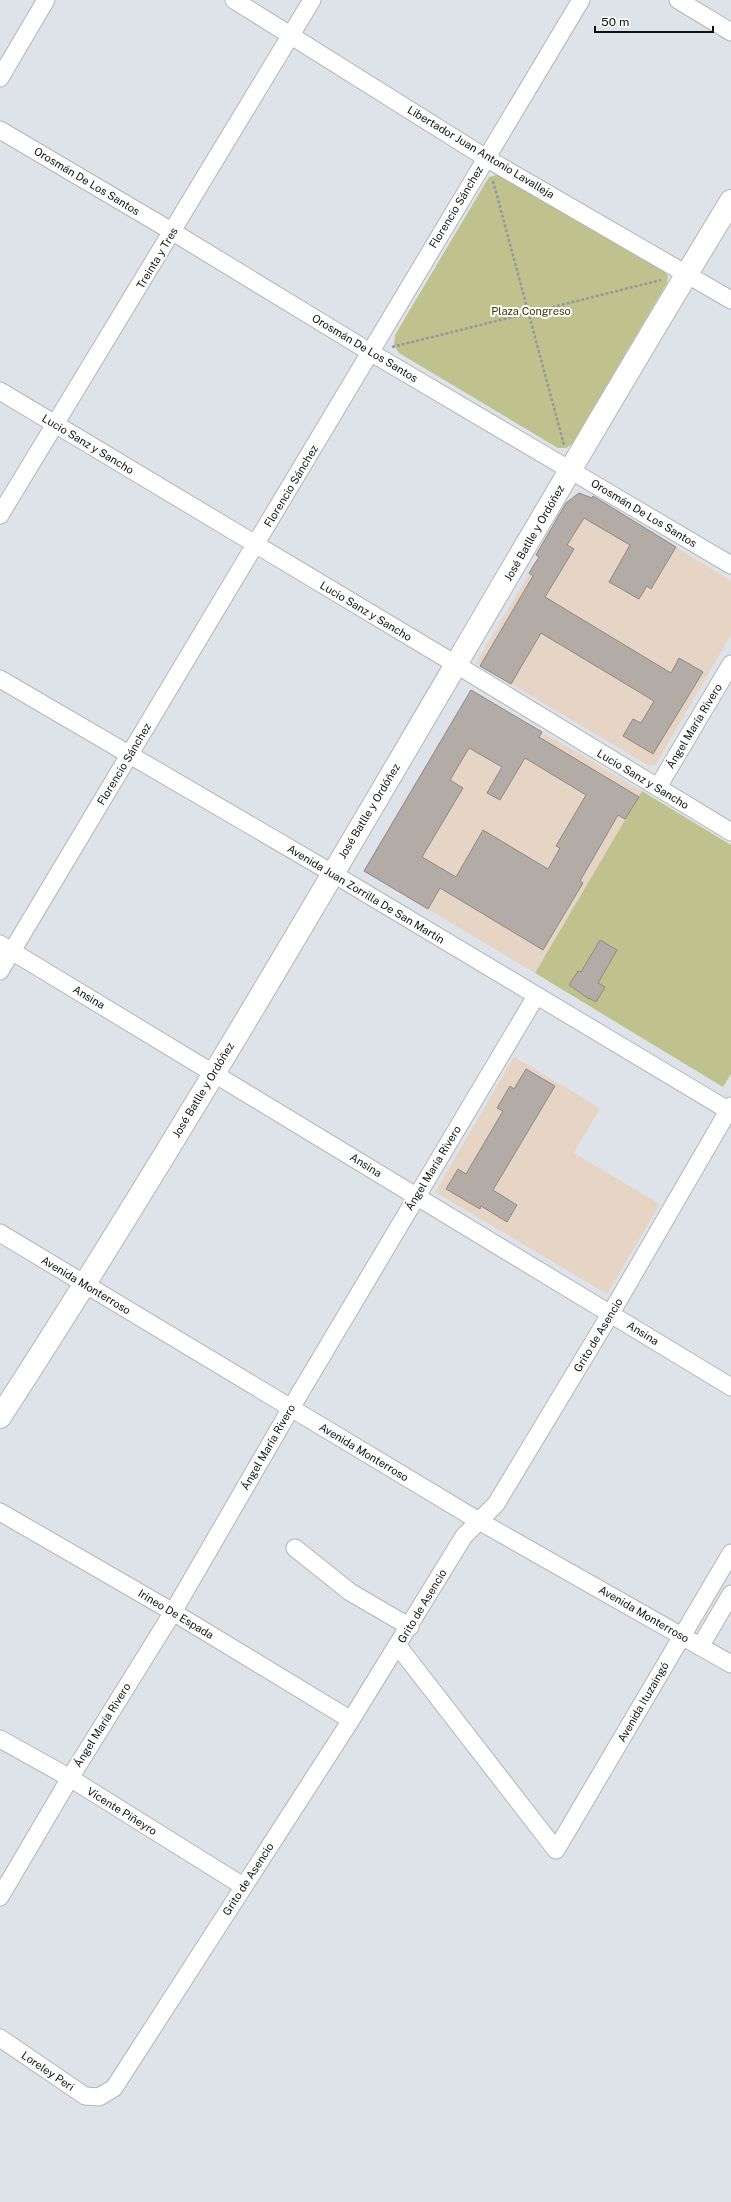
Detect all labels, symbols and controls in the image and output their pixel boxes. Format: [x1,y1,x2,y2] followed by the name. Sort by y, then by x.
[595,8,713,34] scale bar
[601,15,629,29] text: 50 m
[405,103,557,201] street label: Libertador Juan Antonio Lavalleja
[32,145,142,218] street label: Orosmán De Los Santos
[427,164,485,250] street label: Florencio Sánchez
[134,225,180,291] street label: Treinta y Tres
[491,305,571,317] park label: Plaza Congreso
[310,312,420,385] street label: Orosmán De Los Santos
[40,412,136,476] street label: Lucio Sanz y Sancho
[262,443,320,529] street label: Florencio Sánchez
[589,477,699,550] street label: Orosmán De Los Santos
[502,483,566,583] street label: José Batlle y Ordóñez
[318,579,414,643] street label: Lucio Sanz y Sancho
[663,681,724,771] street label: Ángel María Rivero
[95,721,153,807] street label: Florencio Sánchez
[595,747,691,811] street label: Lucio Sanz y Sancho
[336,761,402,861] street label: José Batlle y Ordóñez
[285,842,447,946] street label: Avenida Juan Zorrilla De San Martín
[71,983,107,1011] street label: Ansina
[170,1040,236,1140] street label: José Batlle y Ordóñez
[402,1123,463,1213] street label: Ángel María Rivero
[348,1151,384,1179] street label: Ansina
[39,1254,133,1316] street label: Avenida Monterroso
[571,1296,625,1374] street label: Grito de Asencio
[625,1319,661,1347] street label: Ansina
[238,1402,297,1492] street label: Ángel María Rivero
[317,1421,411,1483] street label: Avenida Monterroso
[395,1567,449,1645] street label: Grito de Asencio
[597,1583,691,1645] street label: Avenida Monterroso
[136,1587,216,1641] street label: Irineo De Espada
[615,1660,671,1744] street label: Avenida Ituzaingó
[70,1680,133,1769] street label: Ángel María Rivero
[85,1785,159,1837] street label: Vicente Piñeyro
[220,1841,276,1917] street label: Grito de Asencio
[19,2049,77,2093] street label: Loreley Peri

